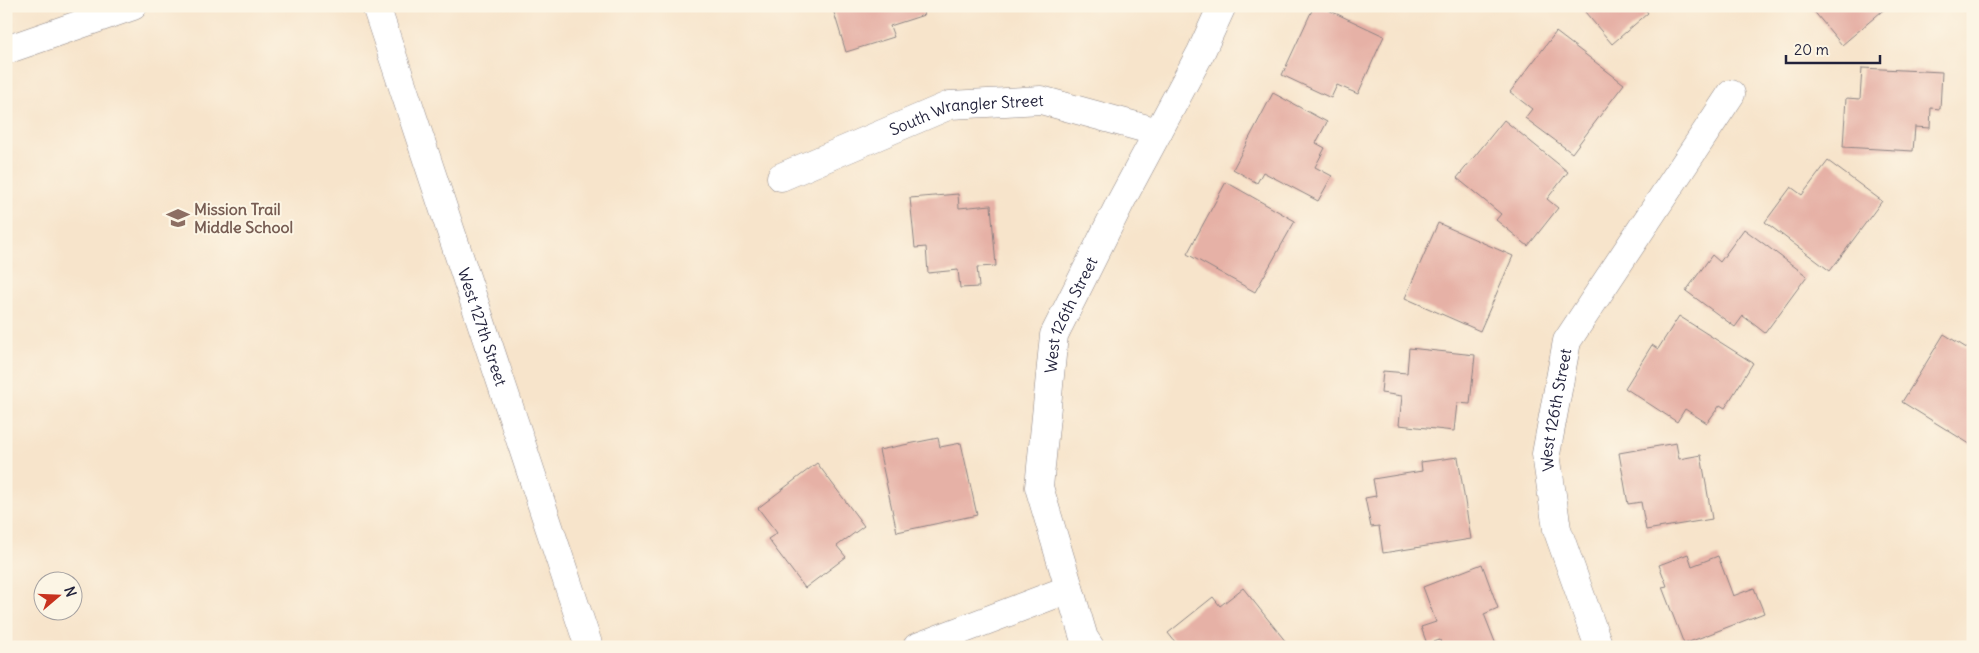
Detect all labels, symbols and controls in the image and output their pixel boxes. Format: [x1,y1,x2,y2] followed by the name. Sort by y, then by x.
[1786,32,1880,64] scale bar
[1794,40,1829,59] text: 20 m
[886,90,1045,140] street label: South Wrangler Street
[194,199,293,237] place label: Mission Trail Middle School
[165,205,191,231] school or university icon: Mission Trail Middle School
[1040,253,1102,374] street label: West 126th Street
[454,265,512,389] street label: West 127th Street
[1536,346,1576,473] street label: West 126th Street
[32,570,82,620] north arrow
[60,584,80,599] text: N

